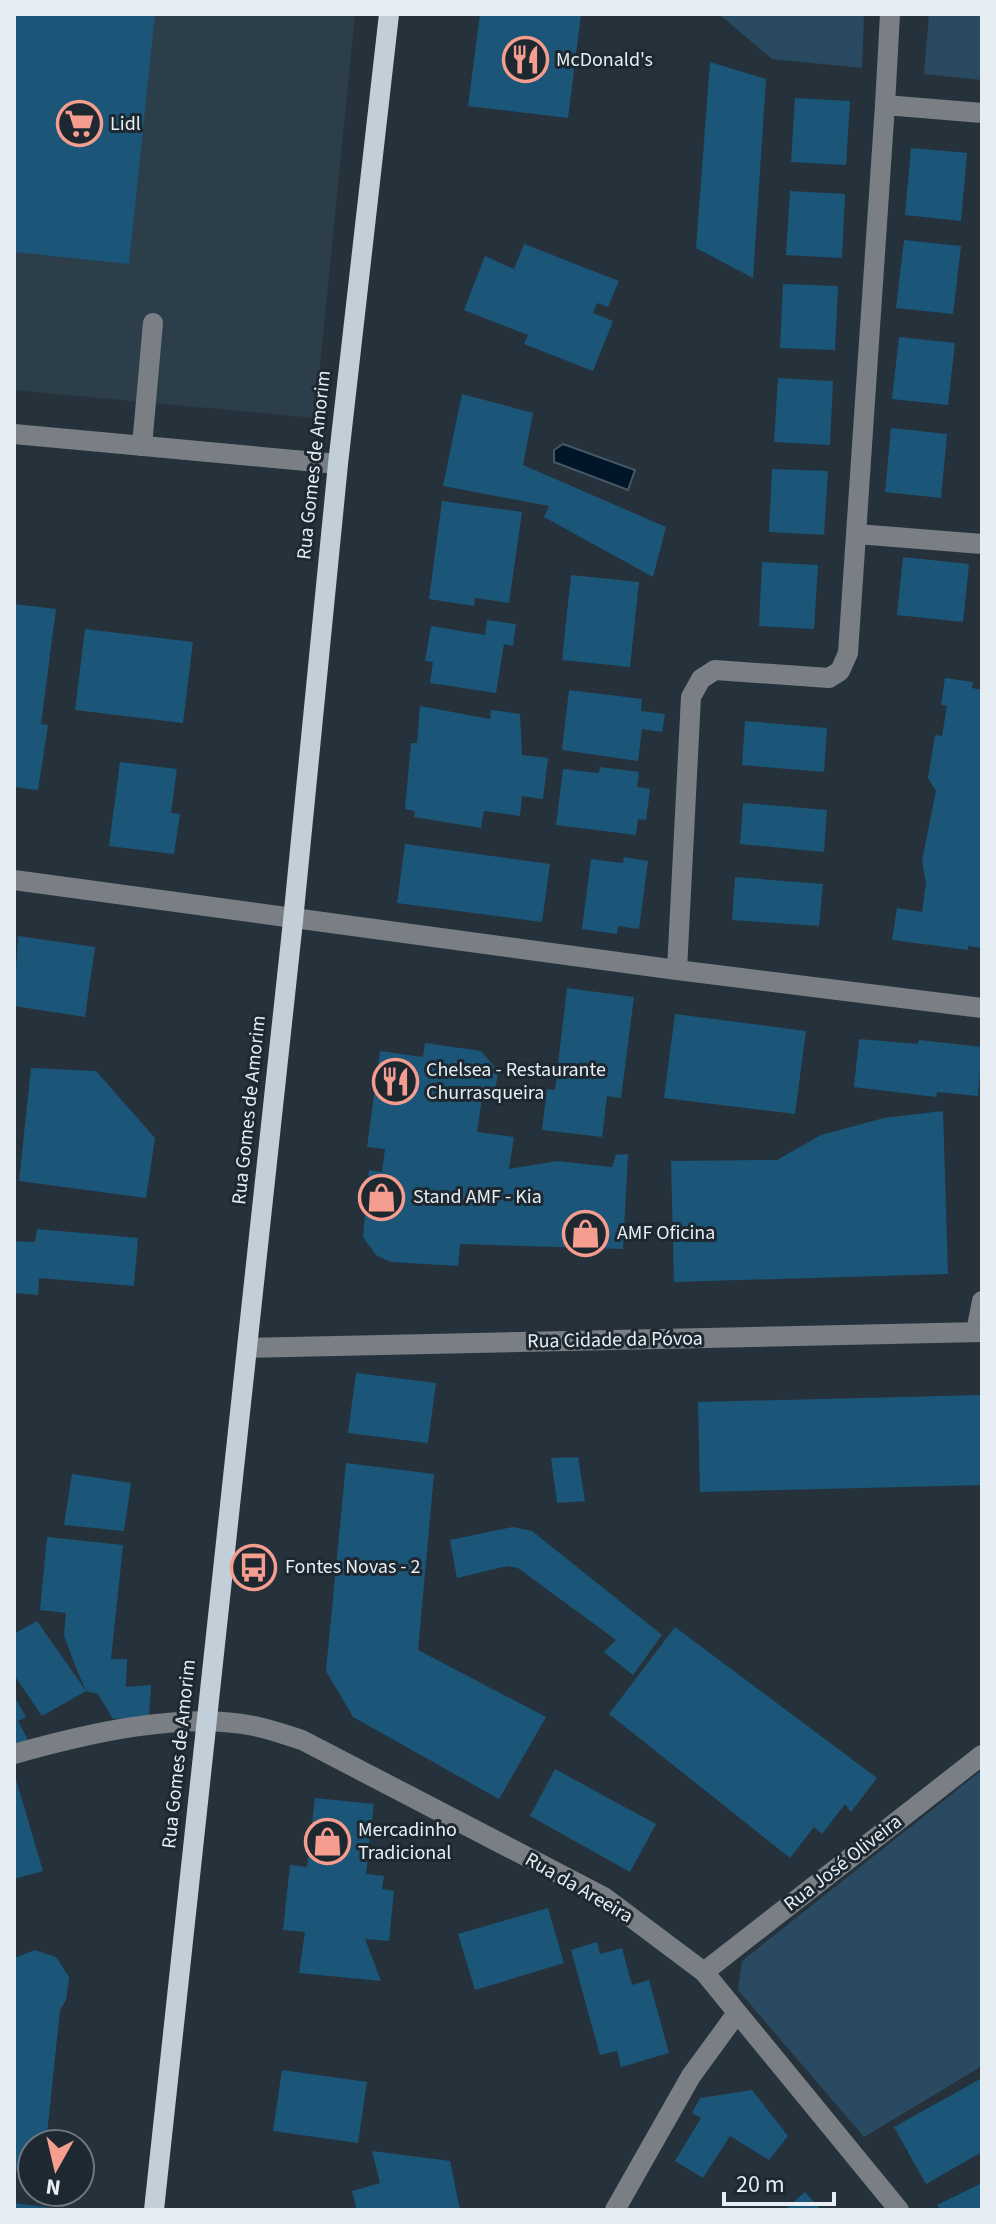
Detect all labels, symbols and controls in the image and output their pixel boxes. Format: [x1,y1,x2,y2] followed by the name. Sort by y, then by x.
[501,36,549,84] restaurant icon: McDonald's
[556,46,653,74] place label: McDonald's
[55,100,103,148] supermarket icon: Lidl
[110,110,141,138] place label: Lidl
[290,369,338,561] street label: Rua Gomes de Amorim
[225,1014,273,1206] street label: Rua Gomes de Amorim
[426,1056,606,1107] place label: Chelsea - Restaurante Churrasqueira
[371,1057,419,1105] restaurant icon: Chelsea - Restaurante Churrasqueira
[358,1173,406,1221] shop icon: Stand AMF - Kia
[413,1183,542,1211] place label: Stand AMF - Kia
[562,1209,610,1257] shop icon: AMF Oficina
[617,1219,715,1247] place label: AMF Oficina
[527,1324,703,1356] street label: Rua Cidade da Póvoa
[230,1543,278,1591] bus stop icon: Fontes Novas - 2
[285,1553,420,1581] place label: Fontes Novas - 2
[155,1658,203,1850] street label: Rua Gomes de Amorim
[778,1808,908,1918] street label: Rua José Oliveira
[358,1816,457,1867] place label: Mercadinho Tradicional
[303,1817,351,1865] shop icon: Mercadinho Tradicional
[520,1846,638,1930] street label: Rua da Areeira
[16,2128,96,2208] north arrow
[724,2156,834,2206] scale bar
[736,2167,785,2202] text: 20 m
[44,2170,63,2204] text: N

